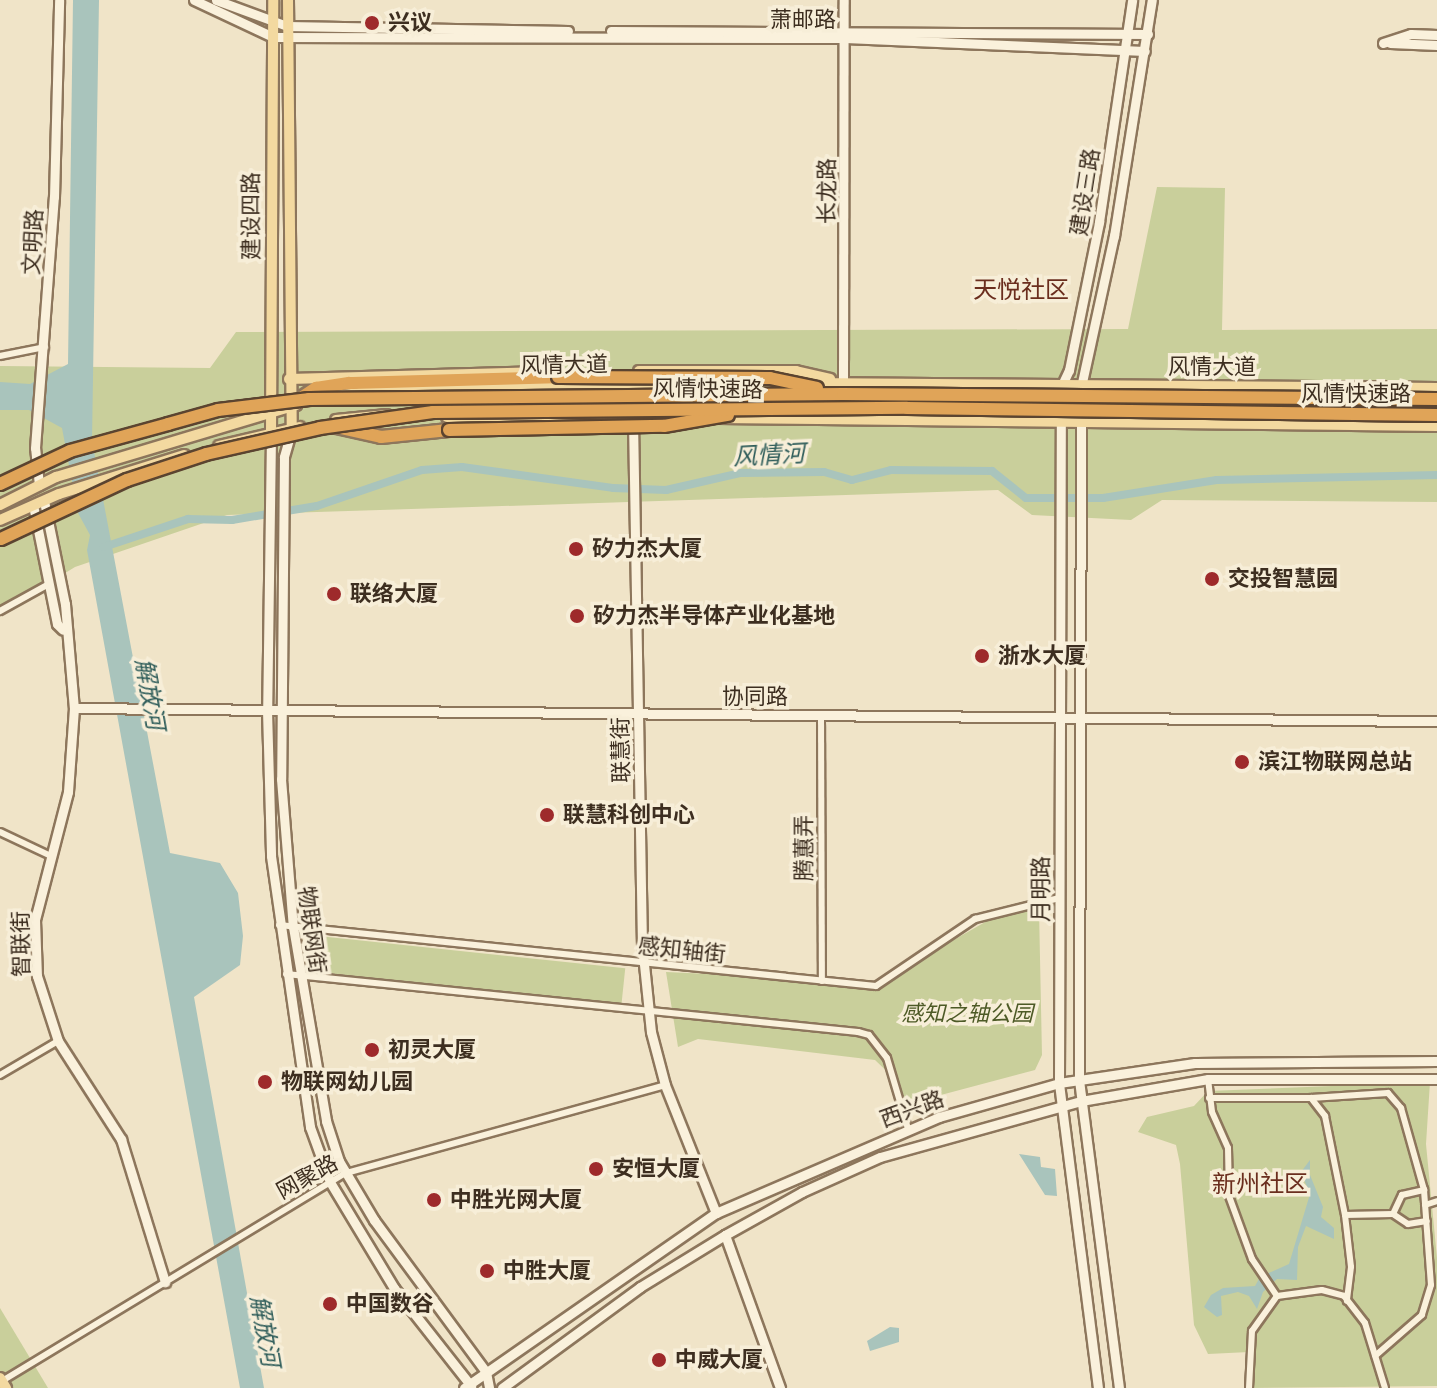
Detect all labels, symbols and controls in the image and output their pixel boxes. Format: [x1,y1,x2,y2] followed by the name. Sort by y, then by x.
[770,7,836,33] street label: 萧邮路
[388,10,432,36] place label: 兴议
[363,14,381,32] marker: 兴议
[1065,146,1105,238] street label: 建设三路
[814,158,840,224] street label: 长龙路
[238,172,264,260] street label: 建设四路
[18,208,48,276] street label: 文明路
[973,276,1069,304] district label: 天悦社区
[520,351,608,379] street label: 风情大道
[1168,354,1256,380] street label: 风情大道
[653,375,763,403] street label: 风情快速路
[1301,381,1411,407] street label: 风情快速路
[732,439,806,471] water label: 风情河
[592,536,702,562] place label: 矽力杰大厦
[567,540,585,558] marker: 矽力杰大厦
[1228,566,1338,592] place label: 交投智慧园
[1203,570,1221,588] marker: 交投智慧园
[350,581,438,607] place label: 联络大厦
[325,585,343,603] marker: 联络大厦
[593,603,835,629] place label: 矽力杰半导体产业化基地
[568,607,586,625] marker: 矽力杰半导体产业化基地
[998,643,1086,669] place label: 浙水大厦
[973,647,991,665] marker: 浙水大厦
[130,656,170,732] water label: 解放河
[722,684,788,710] street label: 协同路
[607,717,635,783] street label: 联慧街
[1258,749,1412,775] place label: 滨江物联网总站
[1233,753,1251,771] marker: 滨江物联网总站
[563,802,695,828] place label: 联慧科创中心
[538,806,556,824] marker: 联慧科创中心
[791,815,817,881] street label: 腾蕙弄
[1028,856,1054,922] street label: 月明路
[293,885,331,975] street label: 物联网街
[7,911,35,977] street label: 智联街
[637,932,727,968] street label: 感知轴街
[901,1001,1033,1027] park label: 感知之轴公园
[388,1037,476,1063] place label: 初灵大厦
[363,1041,381,1059] marker: 初灵大厦
[281,1069,413,1095] place label: 物联网幼儿园
[256,1073,274,1091] marker: 物联网幼儿园
[876,1085,948,1133] street label: 西兴路
[272,1149,342,1205] street label: 网聚路
[612,1156,700,1182] place label: 安恒大厦
[587,1160,605,1178] marker: 安恒大厦
[1212,1170,1308,1198] district label: 新州社区
[450,1187,582,1213] place label: 中胜光网大厦
[425,1191,443,1209] marker: 中胜光网大厦
[503,1258,591,1284] place label: 中胜大厦
[478,1262,496,1280] marker: 中胜大厦
[346,1291,434,1317] place label: 中国数谷
[245,1293,285,1369] water label: 解放河
[321,1295,339,1313] marker: 中国数谷
[675,1347,763,1373] place label: 中威大厦
[650,1351,668,1369] marker: 中威大厦

